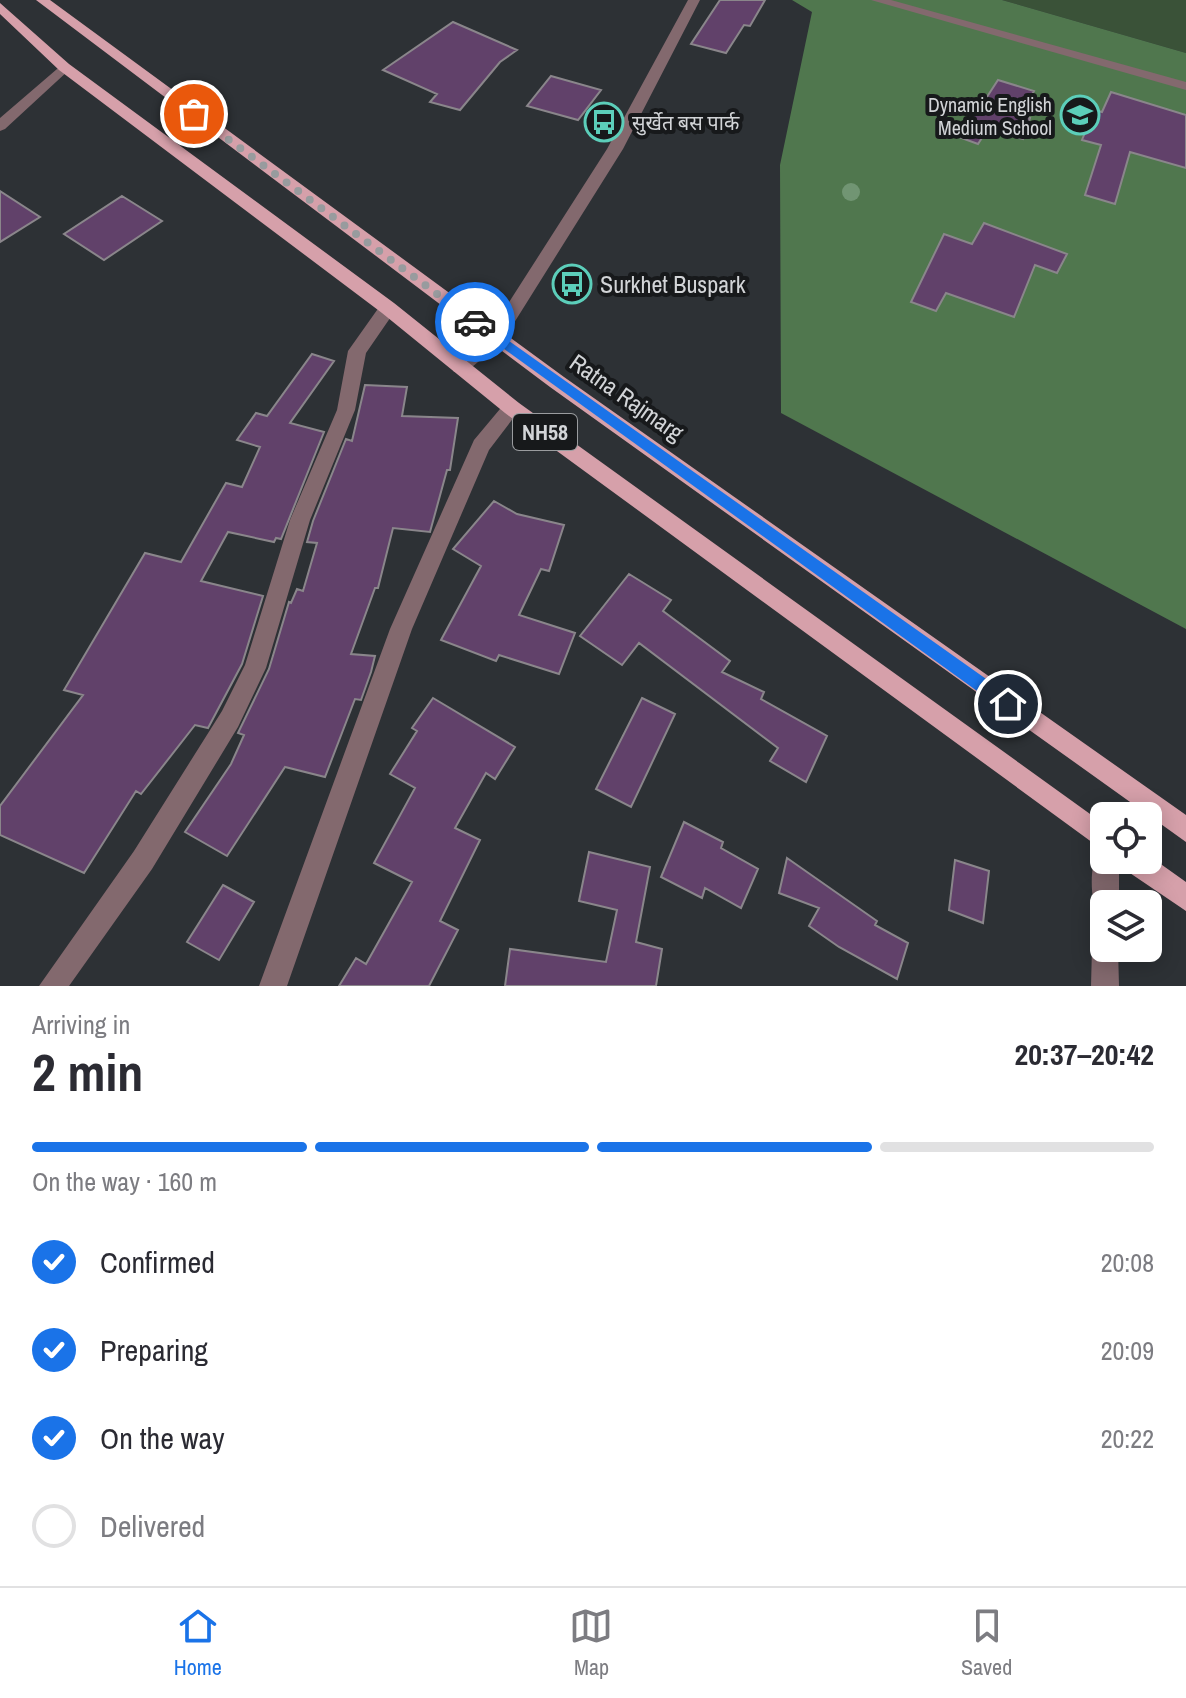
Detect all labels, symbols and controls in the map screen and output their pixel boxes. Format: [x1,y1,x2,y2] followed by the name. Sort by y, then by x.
[160,80,228,148] pin
[928,91,1052,141] place label: Dynamic English Medium School
[172,92,216,136] icon: bag
[1059,94,1101,136] school or university icon: Dynamic English Medium School
[583,101,625,143] bus stop icon: सुर्खेत बस पार्क
[632,109,740,136] place label: सुर्खेत बस पार्क
[551,263,593,305] bus stop icon: Surkhet Buspark
[600,268,746,300] place label: Surkhet Buspark
[435,282,515,362] courier
[453,300,497,344] icon: car
[564,346,690,448] street label: Ratna Rajmarg
[513,414,577,450] road number: NH58
[974,670,1042,738] pin
[986,682,1030,726] icon: home
[1090,802,1162,962] map controls
[1090,802,1162,874] button: locate
[1090,890,1162,962] button: layers
[32,1007,130,1042] text: Arriving in
[1015,1034,1154,1074] text: 20:37–20:42
[32,1037,143,1107] text: 2 min
[32,1164,217,1199] text: On the way · 160 m
[32,1240,76,1284] icon: check
[100,1242,215,1282] text: Confirmed
[1101,1245,1154,1280] text: 20:08
[32,1328,76,1372] icon: check
[100,1330,208,1370] text: Preparing
[1101,1333,1154,1368] text: 20:09
[32,1416,76,1460] icon: check
[100,1418,224,1458] text: On the way
[1101,1421,1154,1456] text: 20:22
[100,1506,205,1546] text: Delivered
[174,1604,222,1682] tab: Home
[569,1604,613,1682] tab: Map
[961,1604,1012,1682] tab: Saved

